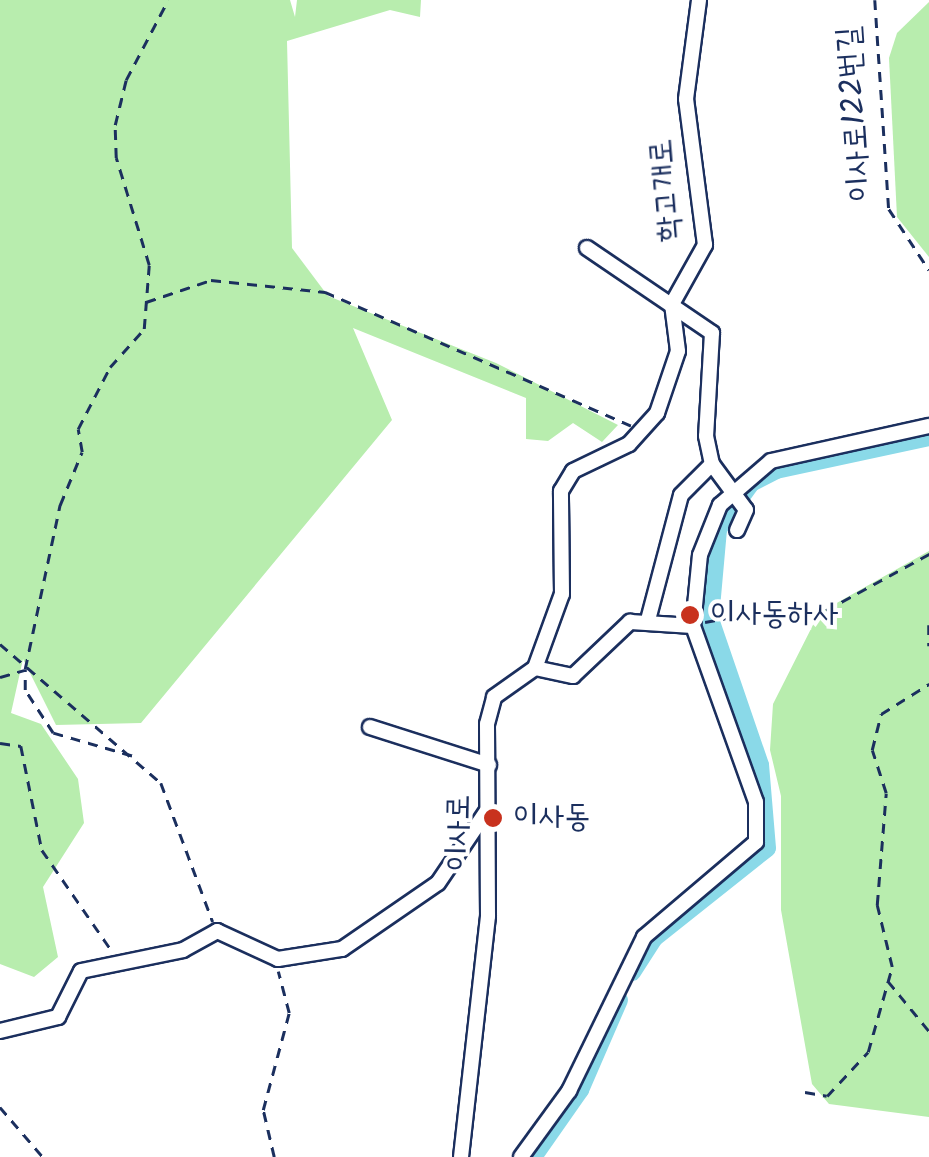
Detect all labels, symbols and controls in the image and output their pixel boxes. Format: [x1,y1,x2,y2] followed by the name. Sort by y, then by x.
[831,25,881,203] street label: 이사로122번길
[643,137,691,243] street label: 학고개로
[710,596,839,634] place label: 이사동하사
[679,604,701,626] marker: 이사동하사
[440,794,480,872] street label: 이사로
[513,799,590,837] place label: 이사동
[482,807,504,829] marker: 이사동

